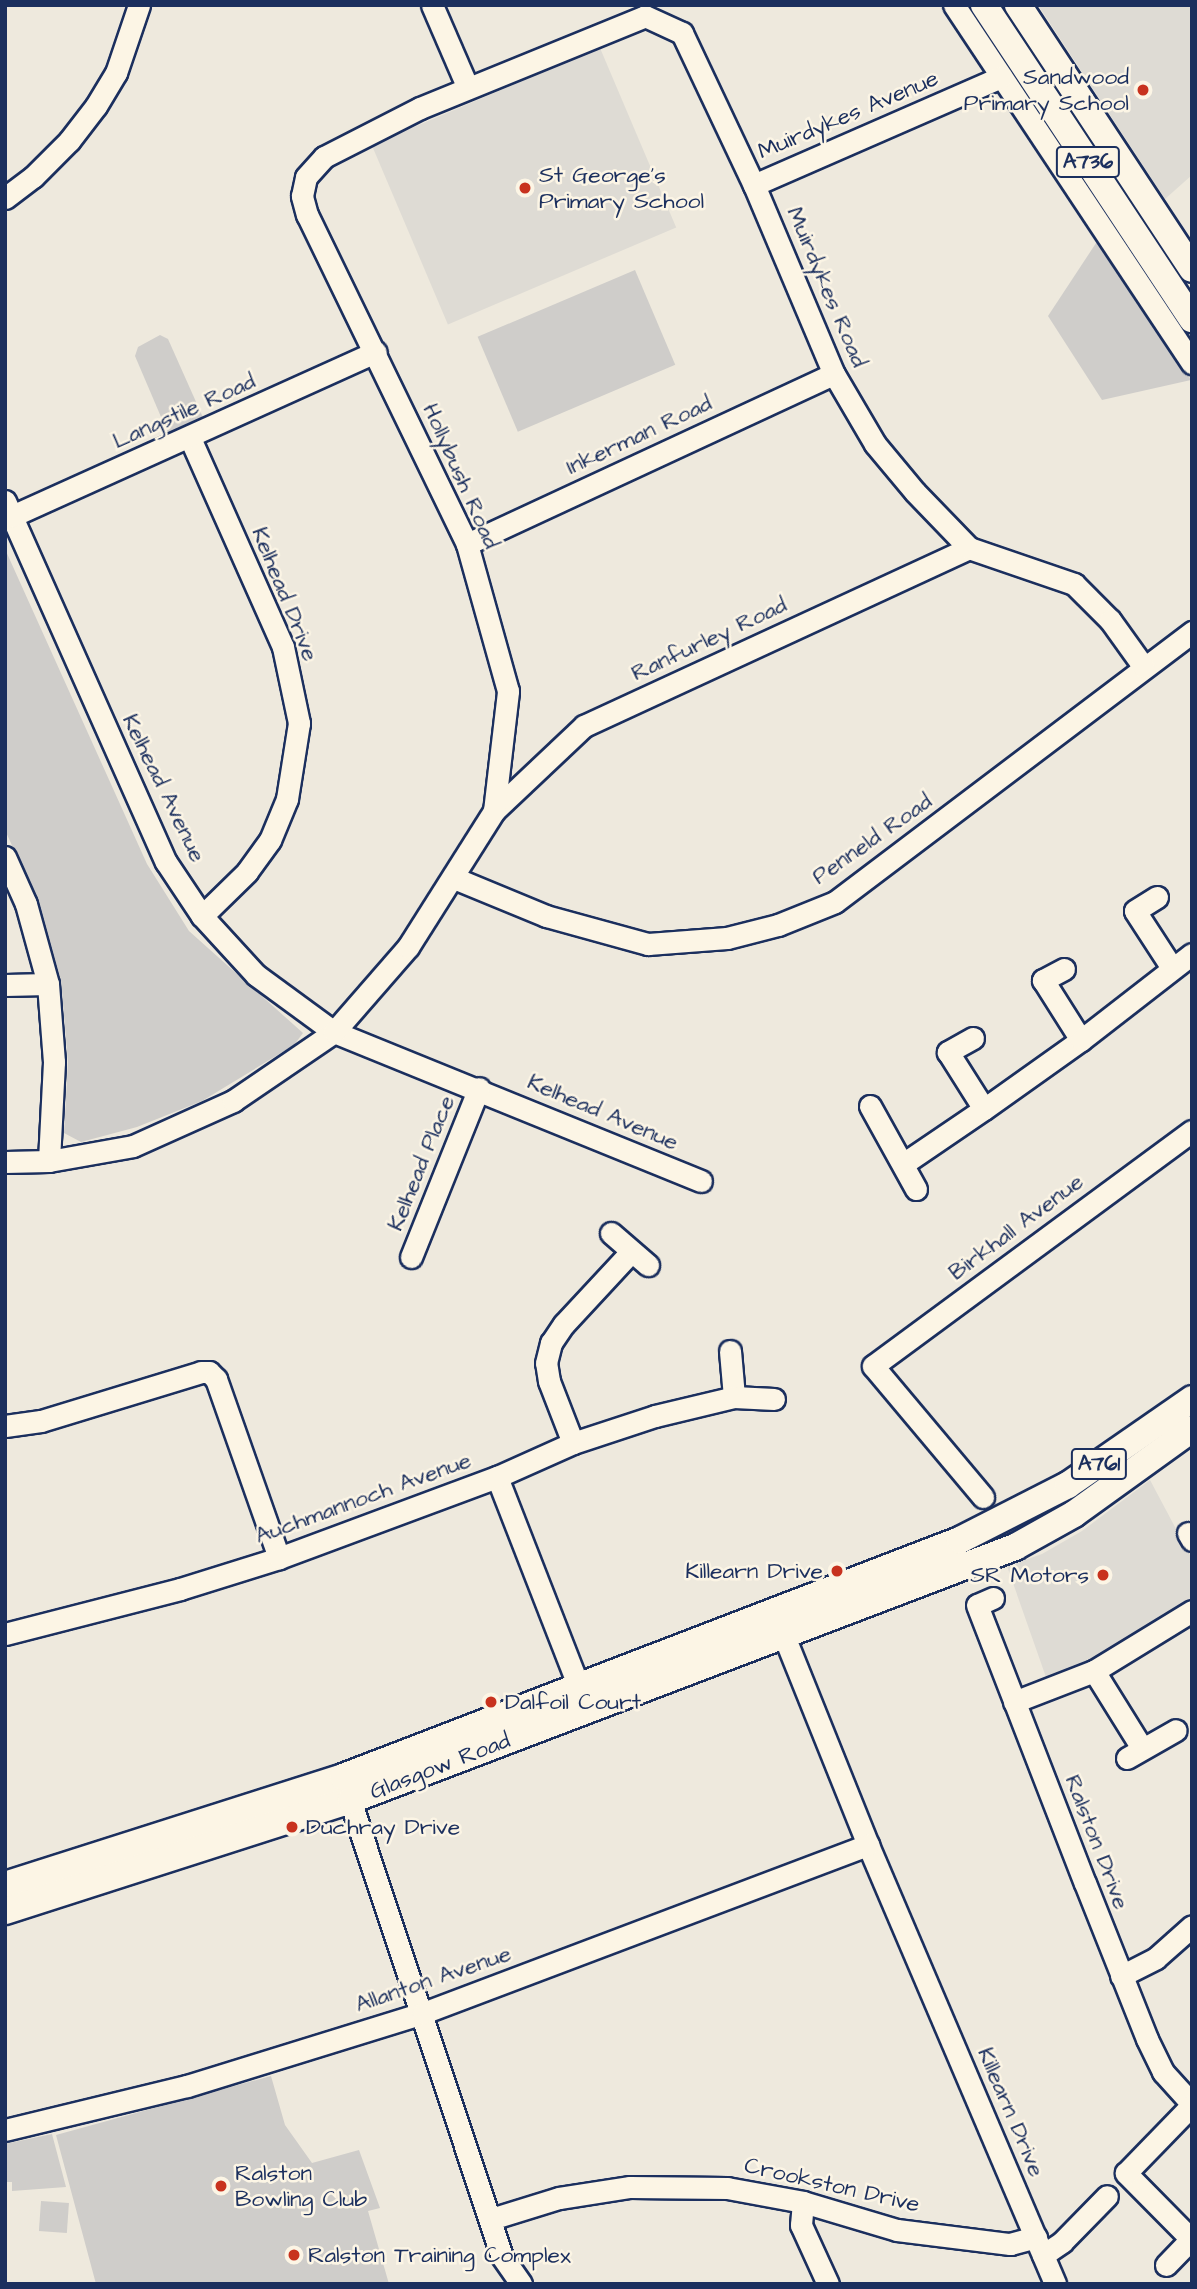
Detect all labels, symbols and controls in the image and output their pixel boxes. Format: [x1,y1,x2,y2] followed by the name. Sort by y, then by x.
[964,63,1129,117] place label: Sandwood Primary School
[754,65,942,165] street label: Muirdykes Avenue
[1135,82,1151,98] marker: Sandwood Primary School
[1055,144,1121,180] road number: A736
[539,161,704,215] place label: St George's Primary School
[517,180,533,196] marker: St George's Primary School
[781,203,873,371] street label: Muirdykes Road
[108,367,260,455] street label: Langstile Road
[562,389,716,481] street label: Inkerman Road
[417,399,505,553] street label: Hollybush Road
[246,523,324,665] street label: Kelhead Drive
[627,591,791,687] street label: Ranfurley Road
[116,709,212,867] street label: Kelhead Avenue
[807,788,937,890] street label: Penneld Road
[523,1068,683,1156] street label: Kelhead Avenue
[381,1091,461,1235] street label: Kelhead Place
[943,1168,1089,1286] street label: Birkhall Avenue
[251,1446,475,1550] street label: Auchmannoch Avenue
[1069,1446,1129,1482] road number: A761
[685,1557,823,1585] place label: Killearn Drive
[970,1561,1089,1589] place label: SR Motors
[829,1563,845,1579] marker: Killearn Drive
[1095,1567,1111,1583] marker: SR Motors
[505,1688,641,1716] place label: Dalfoil Court
[483,1694,499,1710] marker: Dalfoil Court
[366,1727,514,1805] street label: Glasgow Road
[1059,1771,1135,1913] street label: Ralston Drive
[306,1813,460,1841] place label: Duchray Drive
[284,1819,300,1835] marker: Duchray Drive
[352,1939,514,2019] street label: Allanton Avenue
[971,2043,1051,2181] street label: Killearn Drive
[742,2151,922,2219] street label: Crookston Drive
[235,2159,367,2213] place label: Ralston Bowling Club
[213,2178,229,2194] marker: Ralston Bowling Club
[308,2241,571,2269] place label: Ralston Training Complex
[286,2247,302,2263] marker: Ralston Training Complex

